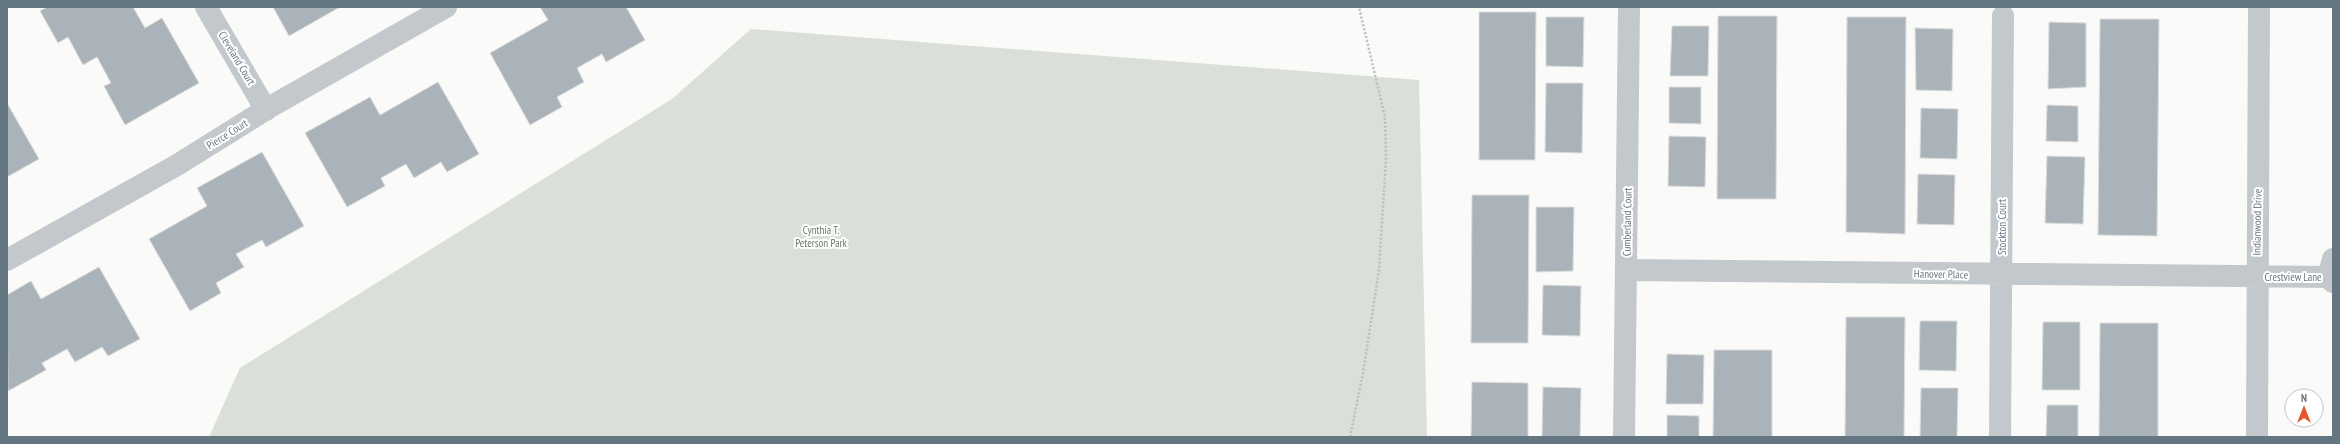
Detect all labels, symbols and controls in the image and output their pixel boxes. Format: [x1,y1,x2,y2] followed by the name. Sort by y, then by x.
[215,29,259,87] street label: Cleveland Court
[204,116,250,152] street label: Pierce Court
[1619,188,1635,256] street label: Cumberland Court
[2249,188,2265,255] street label: Indianwood Drive
[1995,199,2009,255] street label: Stockton Court
[795,223,848,250] park label: Cynthia T. Peterson Park
[1914,267,1969,281] street label: Hanover Place
[2264,270,2322,284] street label: Crestview Lane
[2284,388,2324,428] north arrow
[2301,391,2307,405] text: N

